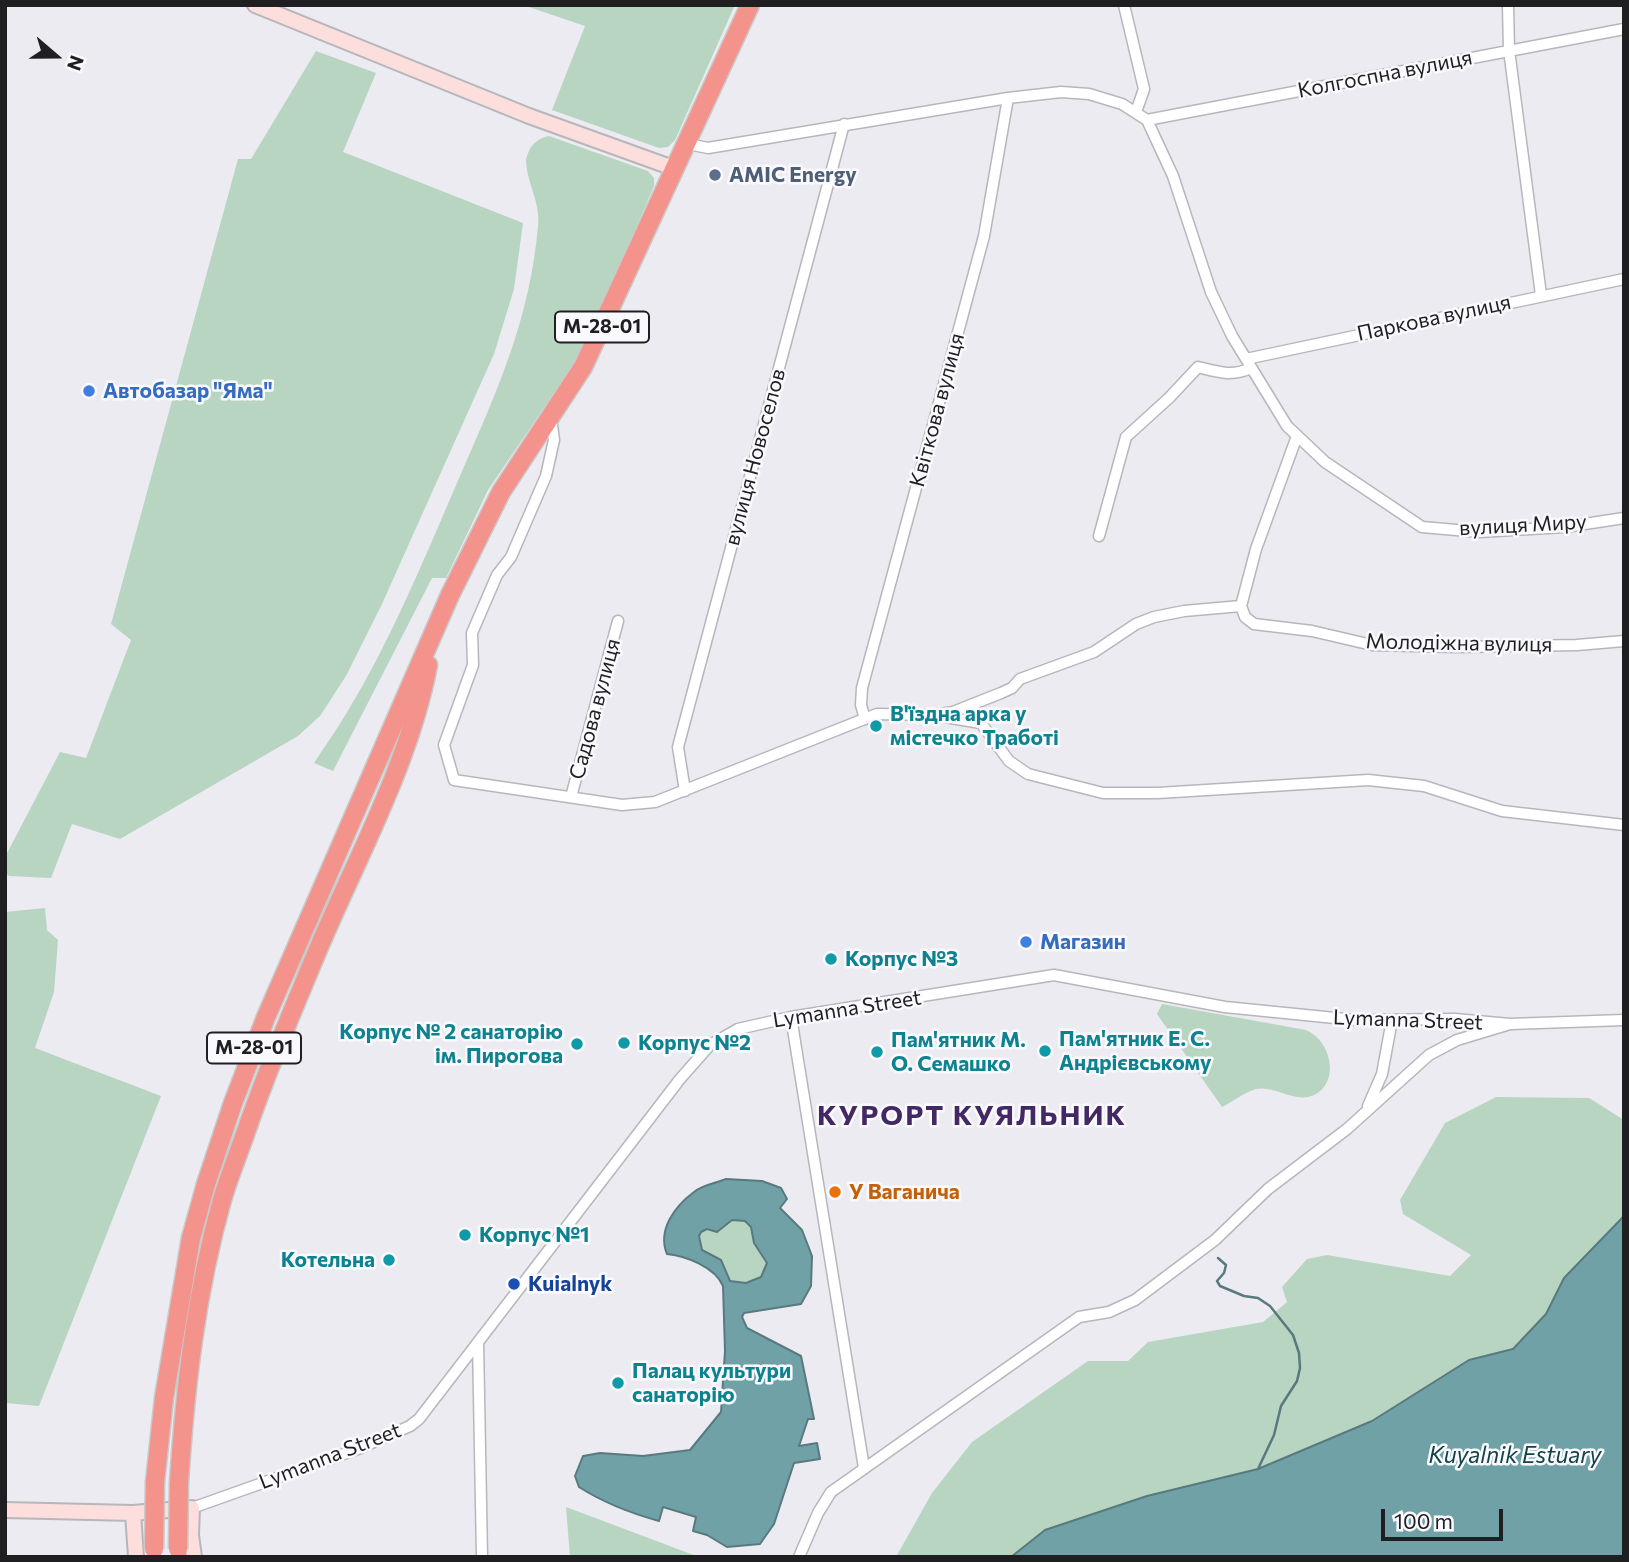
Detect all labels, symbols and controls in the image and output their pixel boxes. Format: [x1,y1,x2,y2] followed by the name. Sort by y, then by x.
[21,21,91,91] north arrow
[1296,45,1474,103] street label: Колгоспна вулиця
[63,53,89,74] text: N
[729,162,857,188] place label: AMIC Energy
[707,167,723,183] marker: AMIC Energy
[1355,289,1513,347] street label: Паркова вулиця
[555,312,649,342] road number: М-28-01
[904,330,970,490] street label: Квіткова вулиця
[719,366,791,548] street label: вулиця Новоселов
[103,378,273,404] place label: Автобазар "Яма"
[81,383,97,399] marker: Автобазар "Яма"
[1459,509,1587,541] street label: вулиця Миру
[1365,629,1553,657] street label: Молодіжна вулиця
[564,636,626,782] street label: Садова вулиця
[890,701,1059,751] place label: В'їздна арка у містечко Тработі
[868,718,884,734] marker: В'їздна арка у містечко Тработі
[1040,929,1126,955] place label: Магазин
[1018,934,1034,950] marker: Магазин
[845,946,958,972] place label: Корпус №3
[823,951,839,967] marker: Корпус №3
[771,985,923,1033] street label: Lymanna Street
[1333,1005,1483,1035] street label: Lymanna Street
[339,1019,563,1069] place label: Корпус № 2 санаторію ім. Пирогова
[1059,1026,1211,1076] place label: Пам'ятник Е. С. Андрієвському
[891,1027,1026,1077] place label: Пам'ятник М. О. Семашко
[638,1030,751,1056] place label: Корпус №2
[207,1032,301,1064] road number: М-28-01
[616,1035,632,1051] marker: Корпус №2
[569,1036,585,1052] marker: Корпус № 2 санаторію ім. Пирогова
[1037,1043,1053,1059] marker: Пам'ятник Е. С. Андрієвському
[869,1044,885,1060] marker: Пам'ятник М. О. Семашко
[819,1099,1125,1133] district label: КУРОРТ КУЯЛЬНИК
[849,1179,960,1205] place label: У Ваганича
[827,1184,843,1200] marker: У Ваганича
[479,1222,589,1248] place label: Корпус №1
[457,1227,473,1243] marker: Корпус №1
[281,1247,375,1273] place label: Котельна
[381,1252,397,1268] marker: Котельна
[528,1271,612,1297] place label: Kuialnyk
[506,1276,522,1292] marker: Kuialnyk
[632,1358,791,1408] place label: Палац культури санаторію
[610,1375,626,1391] marker: Палац культури санаторію
[255,1417,405,1495] street label: Lymanna Street
[1429,1441,1601,1469] water label: Kuyalnik Estuary
[1384,1496,1506,1540] scale bar
[1394,1508,1453,1533] text: 100 m

